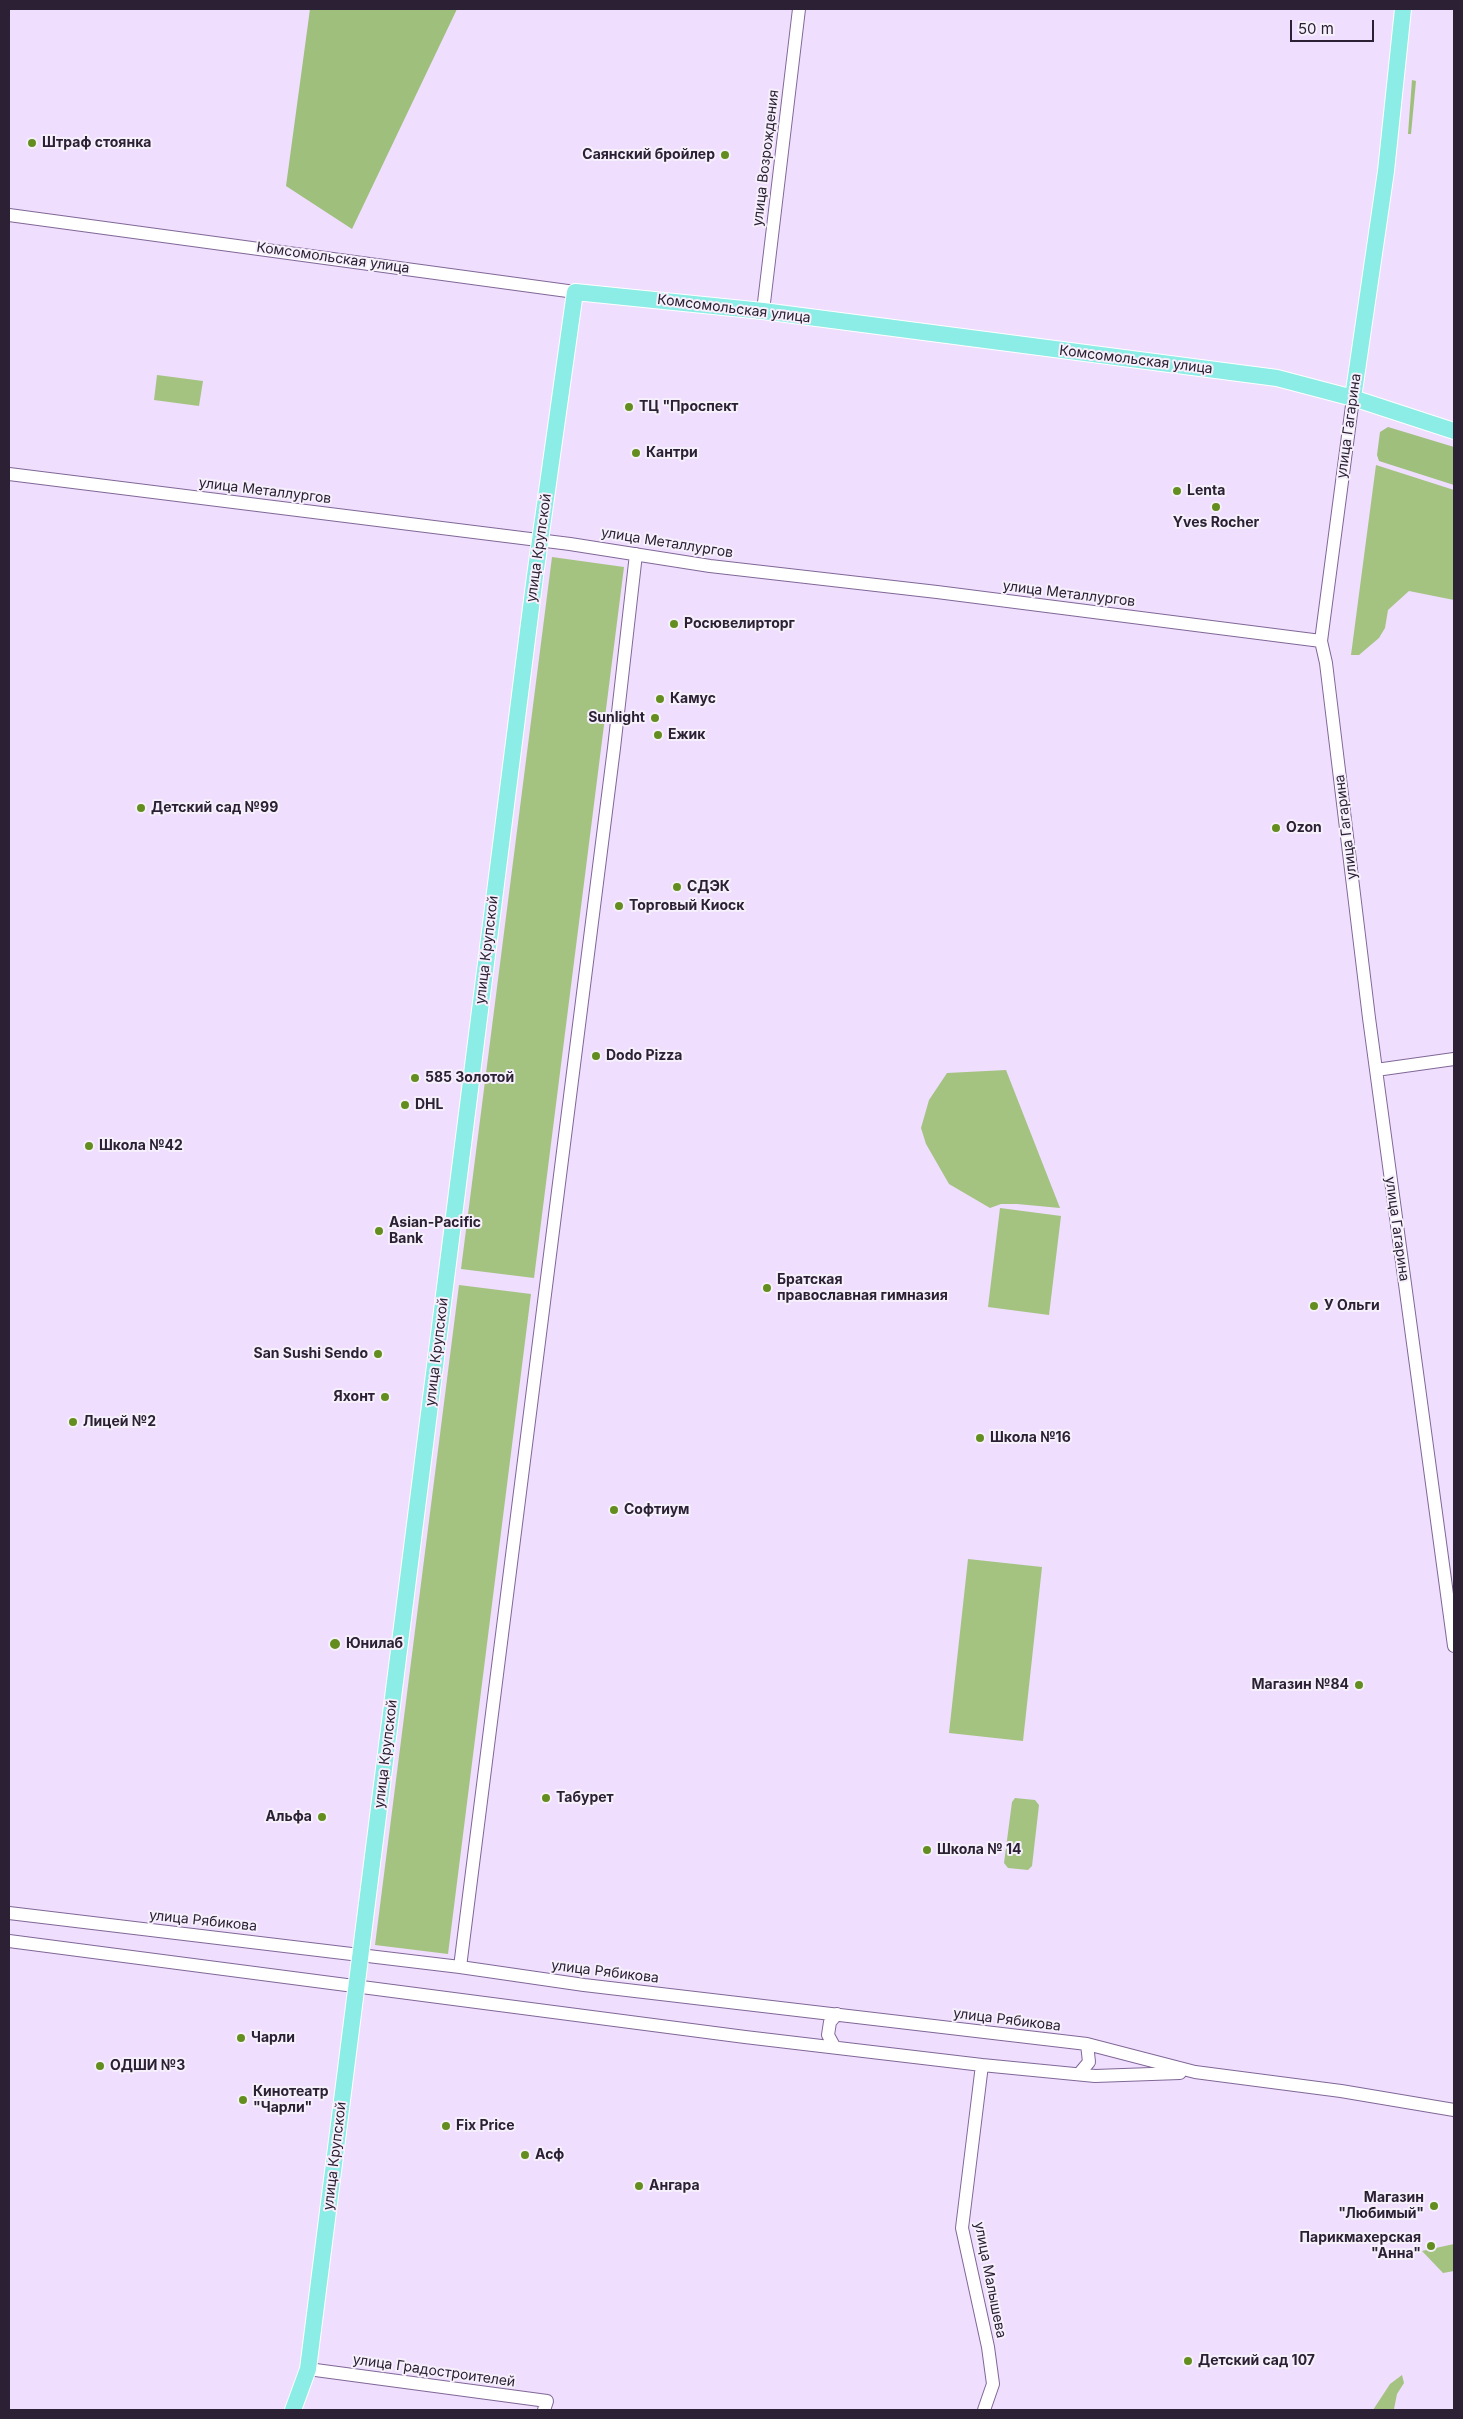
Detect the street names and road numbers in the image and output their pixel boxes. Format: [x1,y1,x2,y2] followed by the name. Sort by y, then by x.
[749,89,783,227] street label: улица Возрождения
[255,239,411,277] street label: Комсомольская улица
[656,291,812,327] street label: Комсомольская улица
[1058,342,1214,378] street label: Комсомольская улица
[1333,373,1365,479] street label: улица Гагарина
[198,475,332,507] street label: улица Металлургов
[523,493,555,603] street label: улица Крупской
[600,524,734,562] street label: улица Металлургов
[1002,578,1136,610] street label: улица Металлургов
[1331,774,1361,880] street label: улица Гагарина
[472,895,502,1005] street label: улица Крупской
[1381,1176,1413,1282] street label: улица Гагарина
[422,1297,452,1407] street label: улица Крупской
[371,1699,401,1809] street label: улица Крупской
[148,1907,258,1935] street label: улица Рябикова
[550,1957,660,1987] street label: улица Рябикова
[952,2005,1062,2035] street label: улица Рябикова
[320,2101,350,2211] street label: улица Крупской
[970,2220,1010,2340] street label: улица Малышева
[352,2351,516,2391] street label: улица Градостроителей

